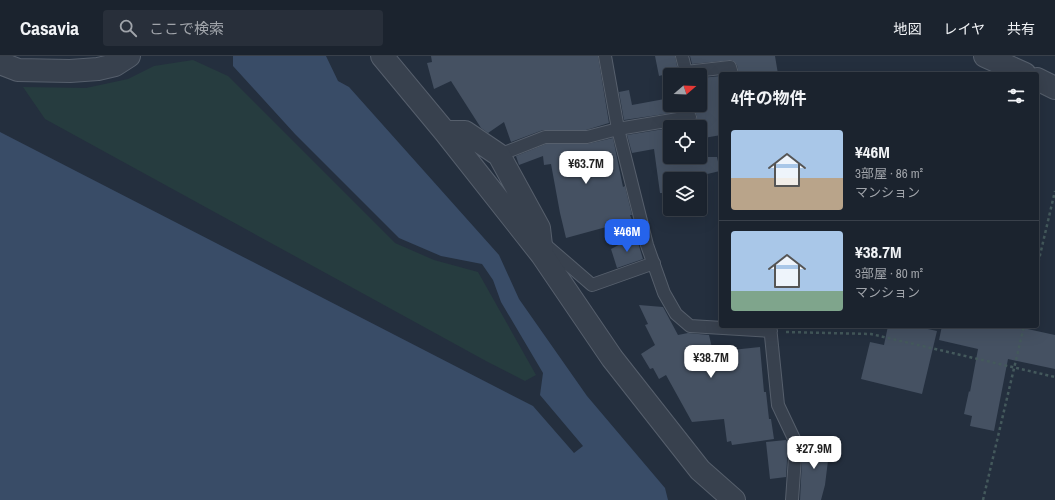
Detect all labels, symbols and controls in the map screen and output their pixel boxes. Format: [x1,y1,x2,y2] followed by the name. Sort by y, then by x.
[103,10,383,46] search box
[20,15,79,41] text: Casavia
[117,17,139,39] icon: search
[149,18,224,39] text: ここで検索
[893,20,921,38] text: 地図
[943,20,985,38] text: レイヤ
[1007,20,1035,38] text: 共有
[663,68,707,112] north arrow
[663,68,707,216] map controls
[1005,85,1027,107] icon: filters
[731,86,807,109] text: 4件の物件
[663,120,707,164] button: locate
[855,140,890,163] text: ¥46M
[763,146,811,194] icon: home
[553,151,619,185] pin: ¥63.7M
[568,155,604,172] text: ¥63.7M
[855,165,923,182] text: 3部屋 · 86 m²
[663,172,707,216] button: layers
[855,184,920,201] text: マンション
[603,219,651,253] pin: ¥46M
[614,223,640,240] text: ¥46M
[855,240,902,263] text: ¥38.7M
[763,247,811,295] icon: home
[855,265,923,282] text: 3部屋 · 80 m²
[855,284,920,301] text: マンション
[678,345,744,379] pin: ¥38.7M
[693,349,729,366] text: ¥38.7M
[781,436,847,470] pin: ¥27.9M
[796,440,832,457] text: ¥27.9M

